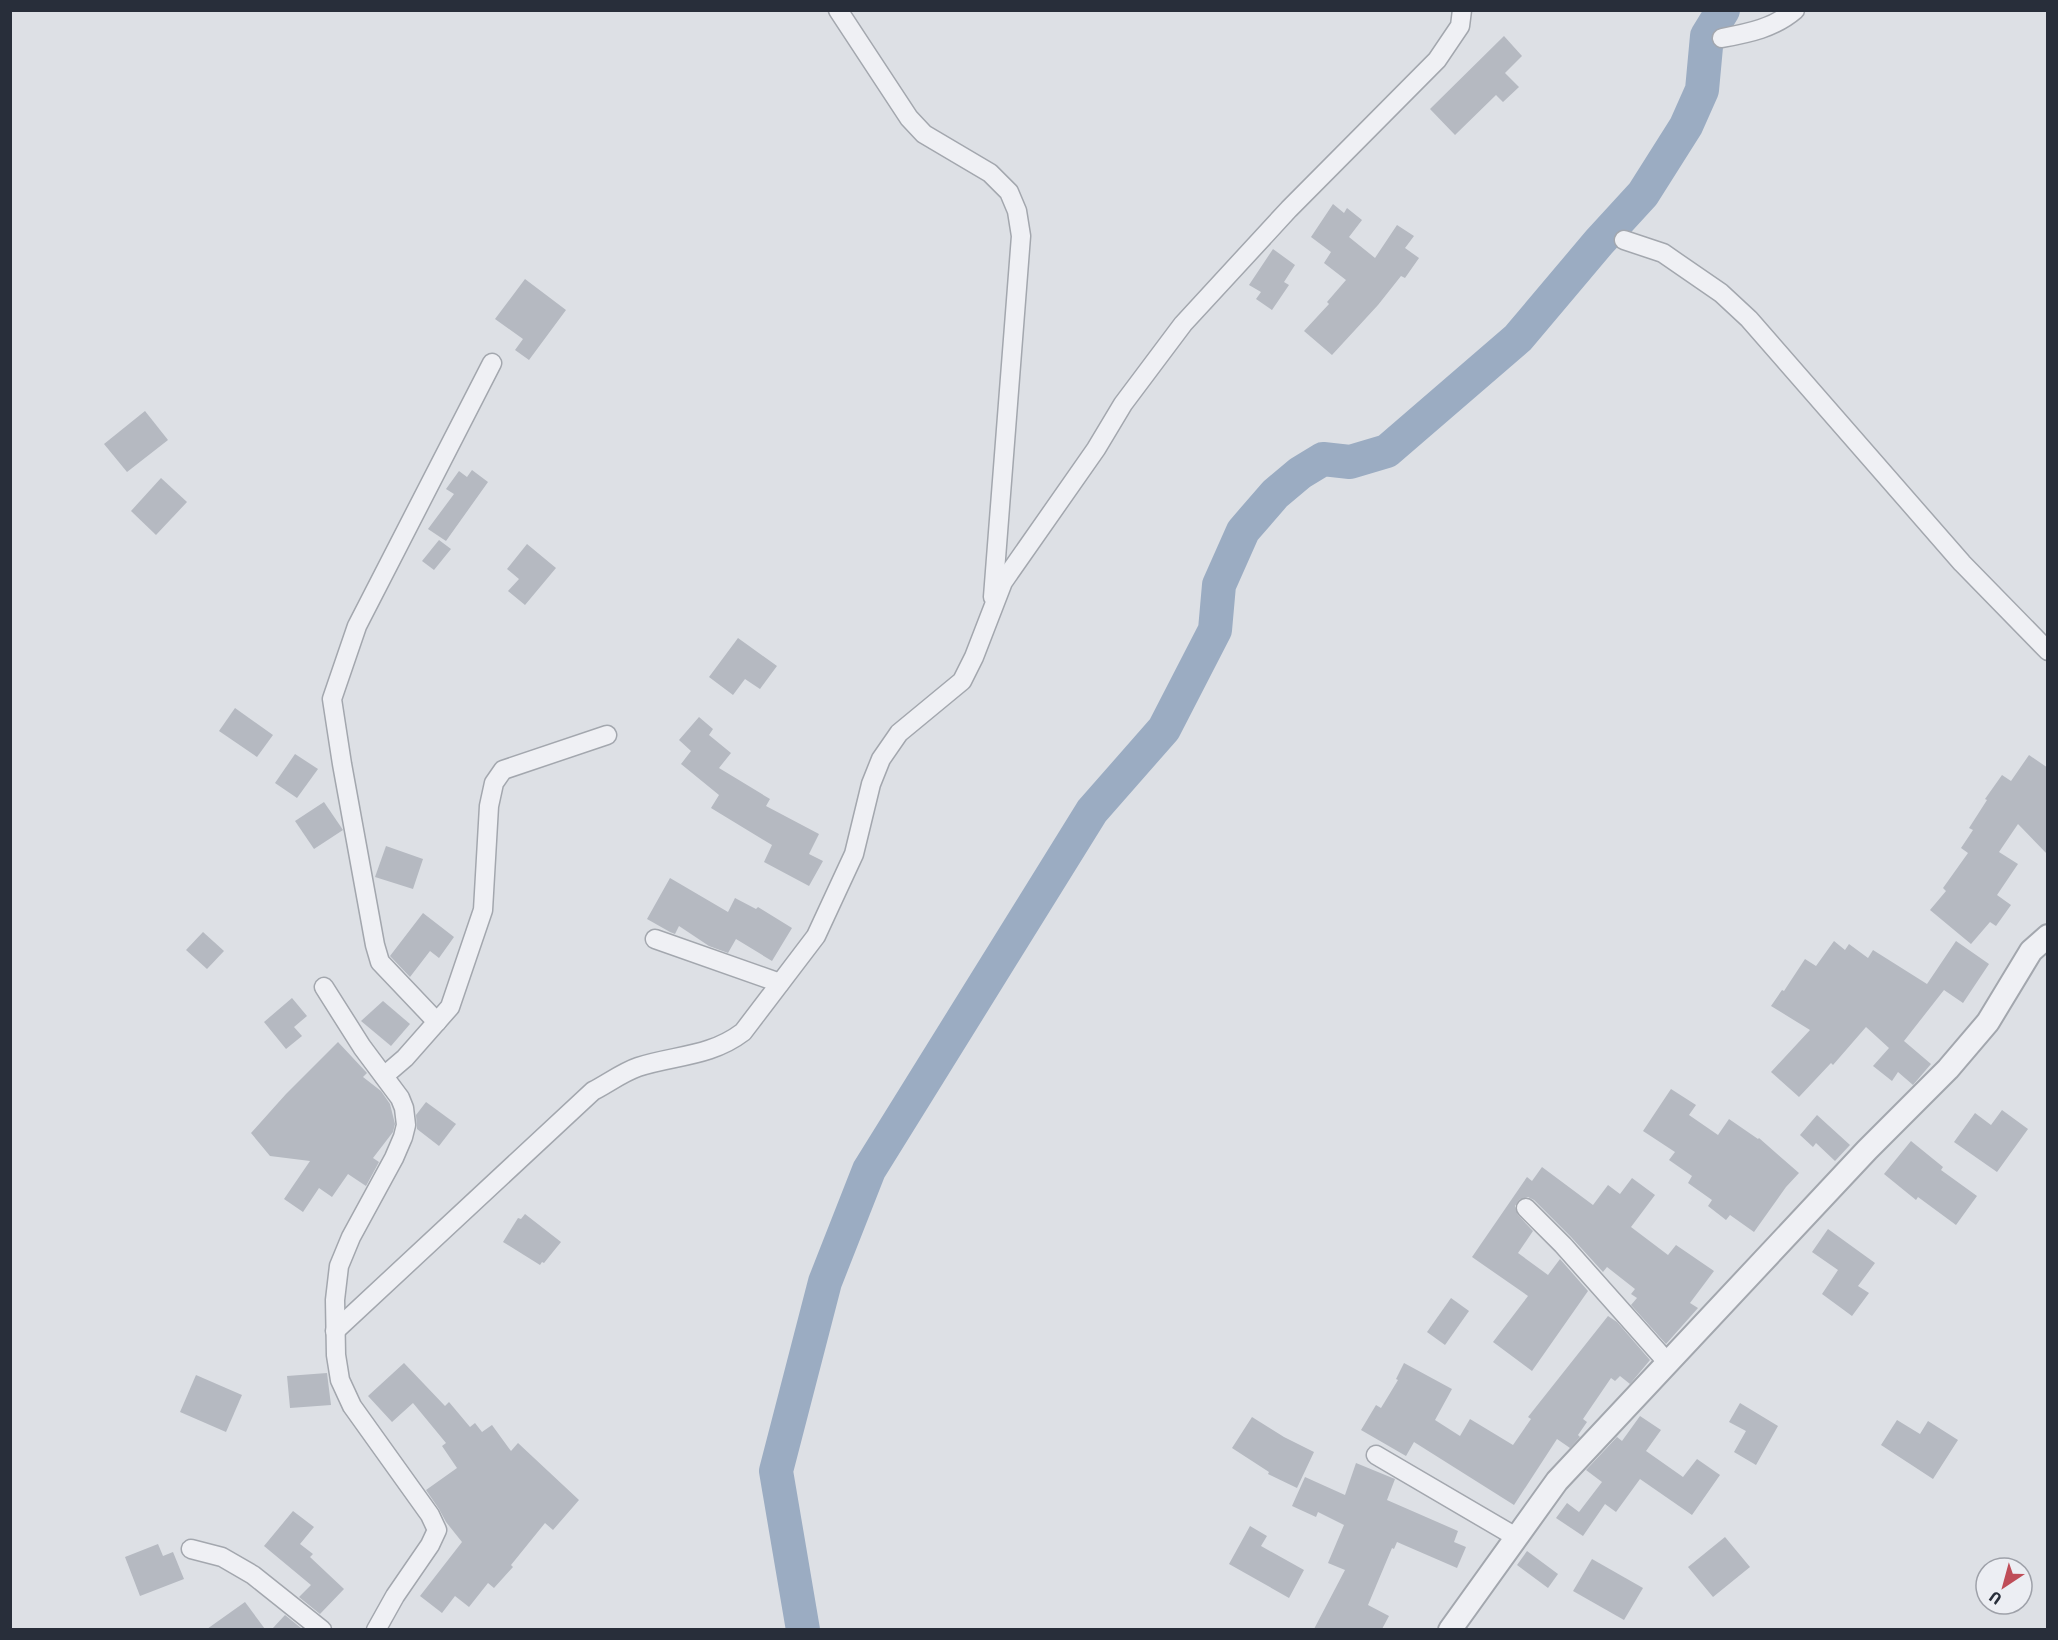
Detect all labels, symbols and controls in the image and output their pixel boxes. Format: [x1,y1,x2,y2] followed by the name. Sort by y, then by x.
[1974,1556,2034,1616] north arrow
[1986,1586,2006,1609] text: U

